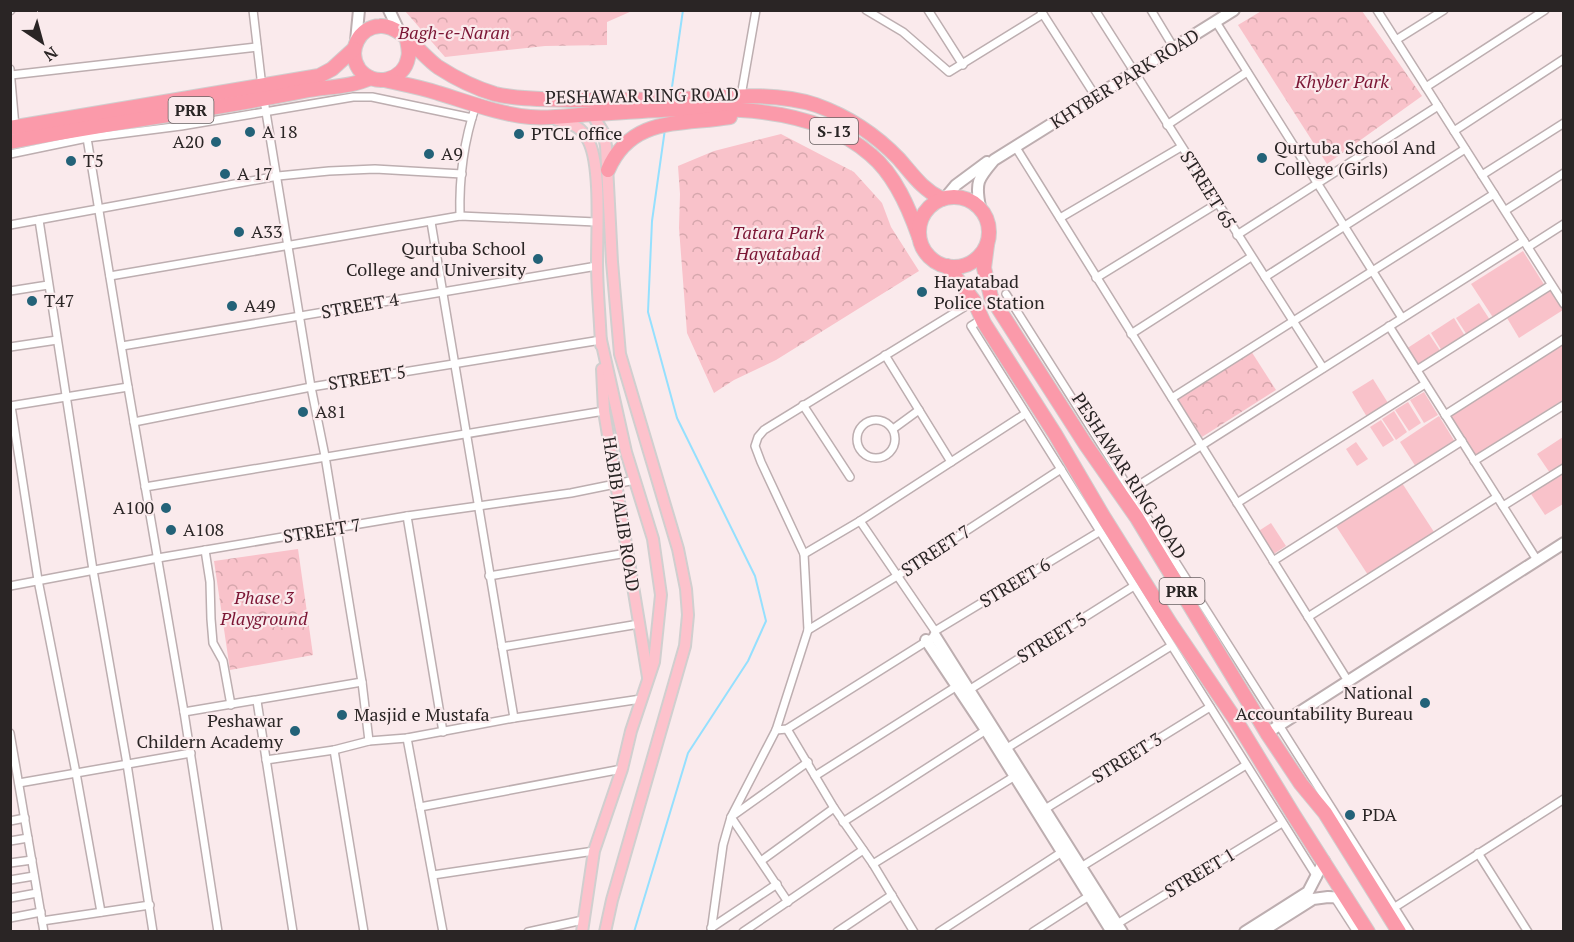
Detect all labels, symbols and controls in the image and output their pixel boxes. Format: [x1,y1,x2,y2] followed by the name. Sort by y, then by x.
[12,12,72,72] north arrow
[397,20,510,44] park label: Bagh-e-Naran
[1046,23,1203,134] street label: KHYBER PARK ROAD
[39,42,62,67] text: N
[1294,69,1389,93] park label: Khyber Park
[545,81,739,109] street label: PESHAWAR RING ROAD
[168,97,213,123] road number: PRR
[810,118,858,144] road number: S-13
[262,119,298,143] place label: A 18
[531,121,622,145] place label: PTCL office
[243,125,257,139] marker: A 18
[512,127,526,141] marker: PTCL office
[173,129,204,153] place label: A20
[209,135,223,149] marker: A20
[1274,135,1436,180] place label: Qurtuba School And College (Girls)
[441,141,463,165] place label: A9
[1175,146,1242,233] street label: STREET 65
[422,147,436,161] marker: A9
[83,148,104,172] place label: T5
[1255,151,1269,165] marker: Qurtuba School And College (Girls)
[64,154,78,168] marker: T5
[237,161,273,185] place label: A 17
[218,167,232,181] marker: A 17
[251,219,282,243] place label: A33
[732,220,824,265] park label: Tatara Park Hayatabad
[232,225,246,239] marker: A33
[346,236,527,281] place label: Qurtuba School College and University
[531,252,545,266] marker: Qurtuba School College and University
[934,269,1045,314] place label: Hayatabad Police Station
[915,285,929,299] marker: Hayatabad Police Station
[319,286,401,324] street label: STREET 4
[44,288,74,312] place label: T47
[244,293,275,317] place label: A49
[25,294,39,308] marker: T47
[225,299,239,313] marker: A49
[326,359,407,395] street label: STREET 5
[1067,388,1193,563] street label: PESHAWAR RING ROAD
[315,399,346,423] place label: A81
[296,405,310,419] marker: A81
[598,435,646,593] street label: HABIB JALIB ROAD
[113,495,154,519] place label: A100
[159,501,173,515] marker: A100
[281,512,362,548] street label: STREET 7
[183,517,224,541] place label: A108
[896,519,975,582] street label: STREET 7
[164,523,178,537] marker: A108
[975,551,1055,613] street label: STREET 6
[1160,578,1204,604] road number: PRR
[219,585,308,630] park label: Phase 3 Playground
[1012,606,1091,668] street label: STREET 5
[1236,680,1413,725] place label: National Accountability Bureau
[1418,696,1432,710] marker: National Accountability Bureau
[354,702,490,726] place label: Masjid e Mustafa
[137,708,284,753] place label: Peshawar Childern Academy
[335,708,349,722] marker: Masjid e Mustafa
[288,724,302,738] marker: Peshawar Childern Academy
[1087,726,1166,788] street label: STREET 3
[1362,802,1397,826] place label: PDA
[1343,808,1357,822] marker: PDA
[1160,842,1239,903] street label: STREET 1

